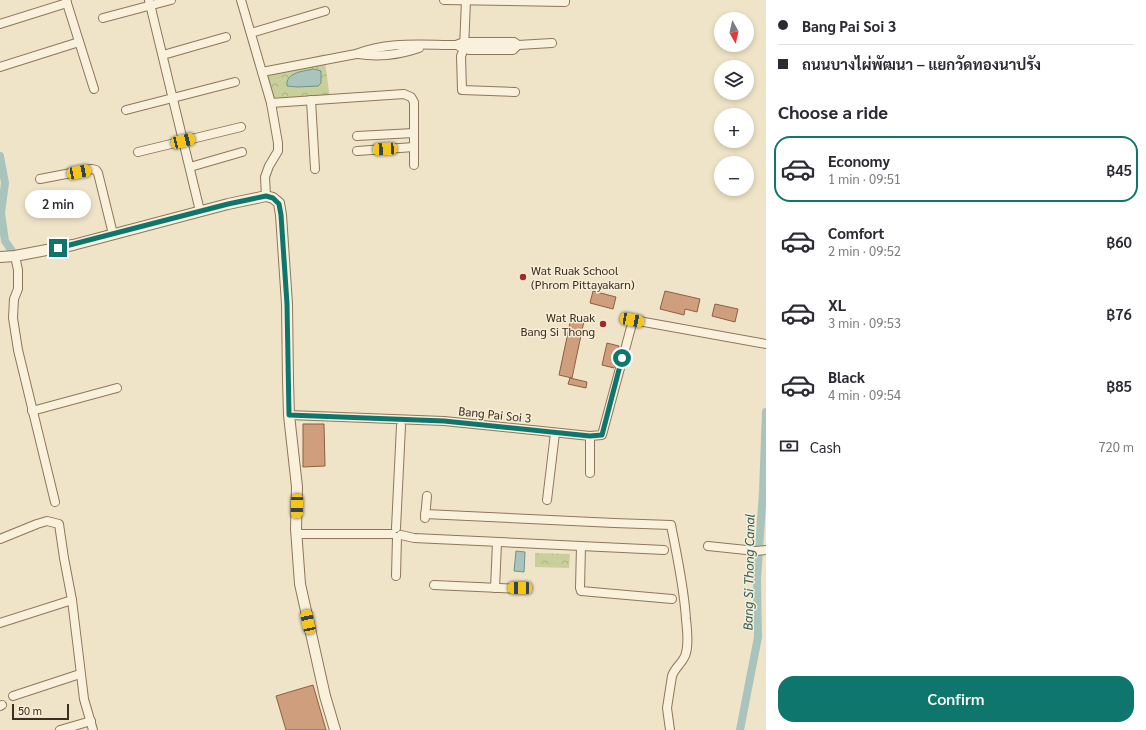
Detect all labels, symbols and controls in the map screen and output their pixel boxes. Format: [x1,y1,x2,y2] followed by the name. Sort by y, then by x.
[714,12,754,52] north arrow
[714,12,754,196] map controls
[802,16,896,35] text: Bang Pai Soi 3
[802,54,1041,73] text: ถนนบางไผ่พัฒนา – แยกวัดทองนาปรัง
[714,60,754,100] button: layers
[778,100,888,123] text: Choose a ride
[714,108,754,148] button: +
[170,132,196,150] car
[373,142,397,156] car
[780,151,816,187] icon: car
[828,151,890,170] text: Economy
[714,156,754,196] button: −
[1106,160,1132,179] text: ฿45
[66,164,92,180] car
[828,170,901,187] text: 1 min · 09:51
[25,190,91,218] callout: 2 min
[42,195,74,212] text: 2 min
[780,223,816,259] icon: car
[828,223,885,242] text: Comfort
[1106,232,1132,251] text: ฿60
[49,239,67,257] route end
[828,242,901,259] text: 2 min · 09:52
[531,262,635,292] place label: Wat Ruak School (Phrom Pittayakarn)
[518,272,528,282] marker: Wat Ruak School (Phrom Pittayakarn)
[780,295,816,331] icon: car
[828,295,846,314] text: XL
[1106,304,1132,323] text: ฿76
[520,309,595,339] place label: Wat Ruak Bang Si Thong
[619,312,645,328] car
[828,314,901,331] text: 3 min · 09:53
[598,319,608,329] marker: Wat Ruak Bang Si Thong
[613,349,631,367] route start
[780,367,816,403] icon: car
[828,367,865,386] text: Black
[1106,376,1132,395] text: ฿85
[828,386,901,403] text: 4 min · 09:54
[458,402,533,426] street label: Bang Pai Soi 3
[778,435,800,457] icon: cash
[810,437,841,456] text: Cash
[1098,438,1134,455] text: 720 m
[291,494,303,518] car
[738,513,758,631] water label: Bang Si Thong Canal
[508,582,532,594] car
[300,609,316,635] car
[778,676,1134,722] button: Confirm
[12,702,69,721] scale bar
[18,703,42,718] text: 50 m

